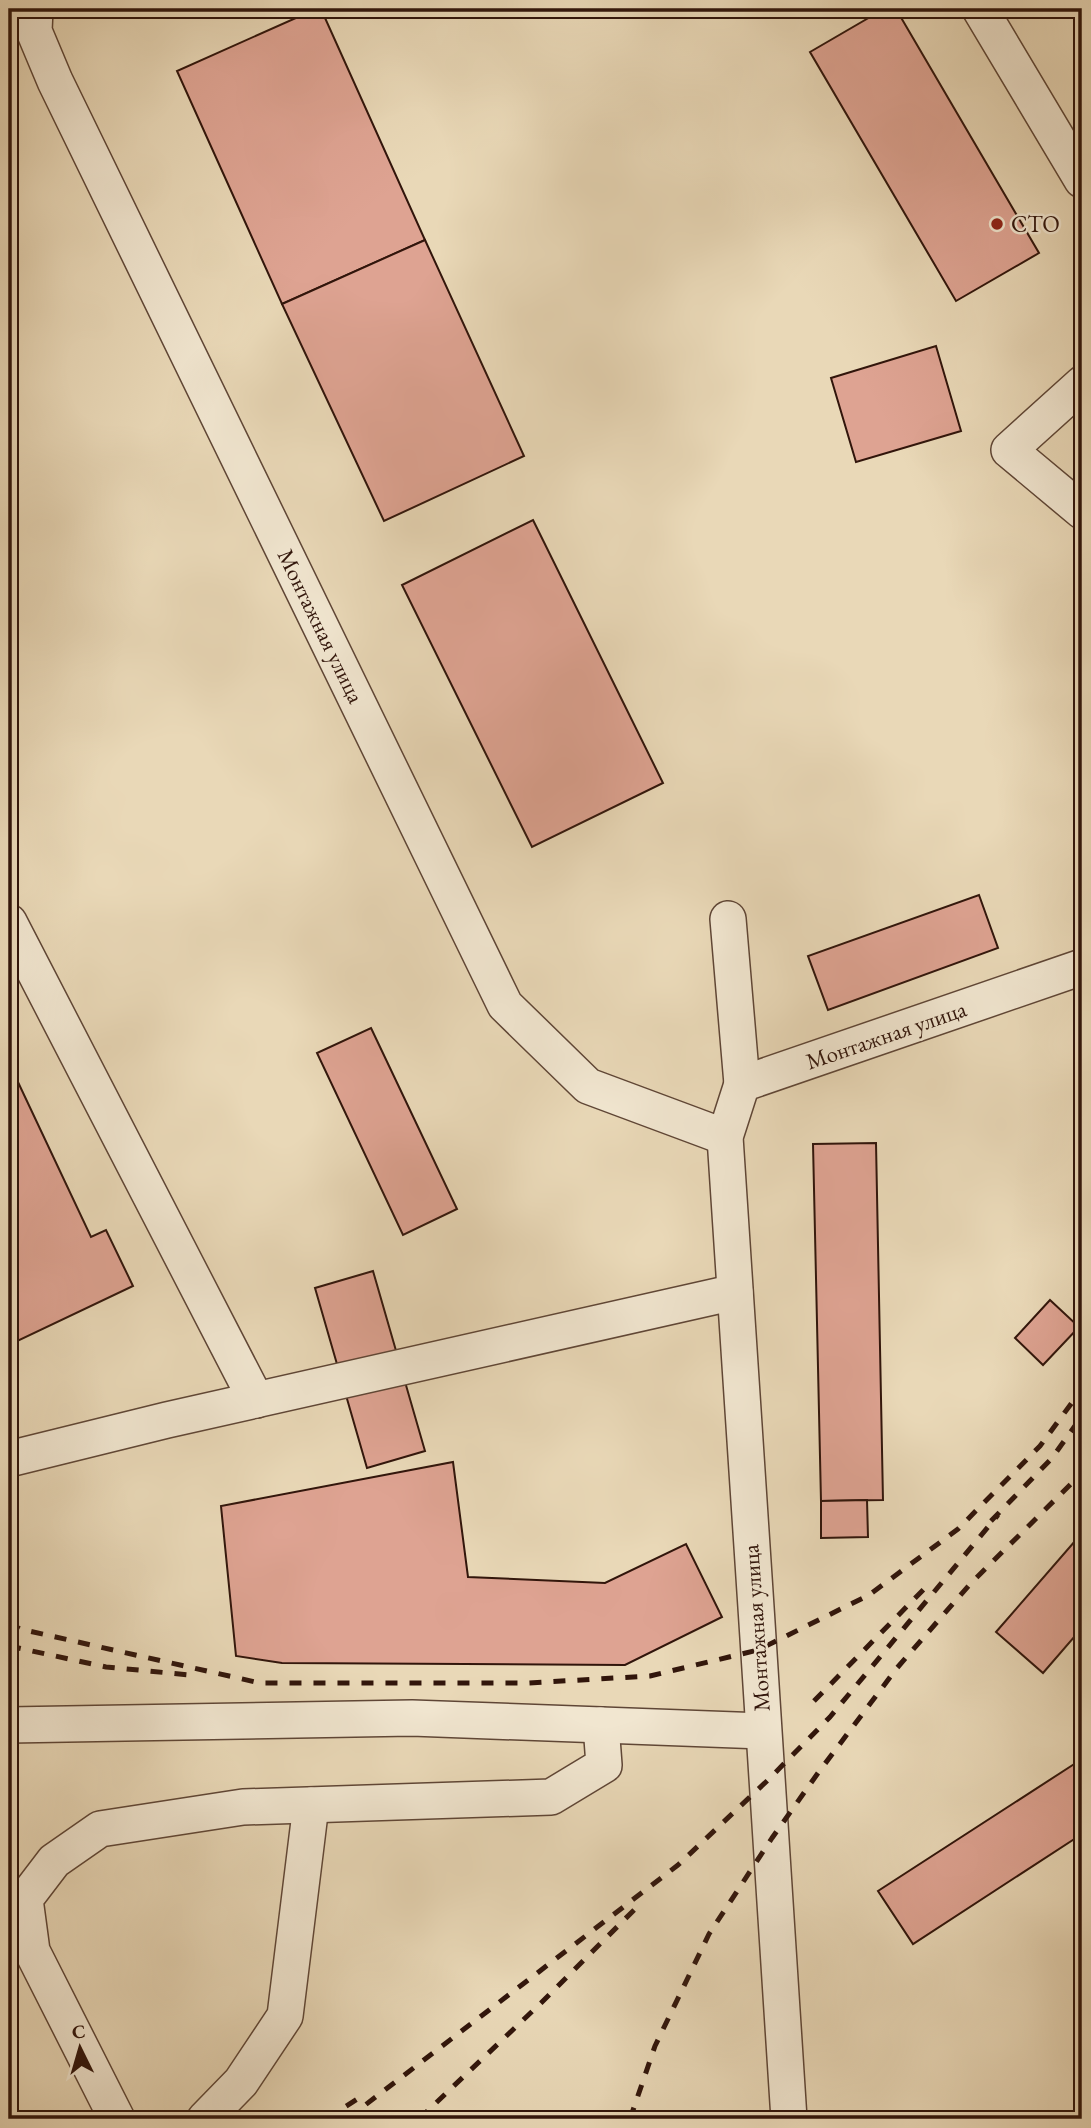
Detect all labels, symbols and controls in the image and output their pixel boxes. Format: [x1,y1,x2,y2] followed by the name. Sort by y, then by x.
[1011,209,1060,239] place label: СТО
[989,216,1005,232] marker: СТО
[271,544,372,709] street label: Монтажная улица
[802,993,971,1076] street label: Монтажная улица
[735,1542,777,1713] street label: Монтажная улица
[46,2012,116,2082] north arrow
[71,2019,86,2045] text: С

